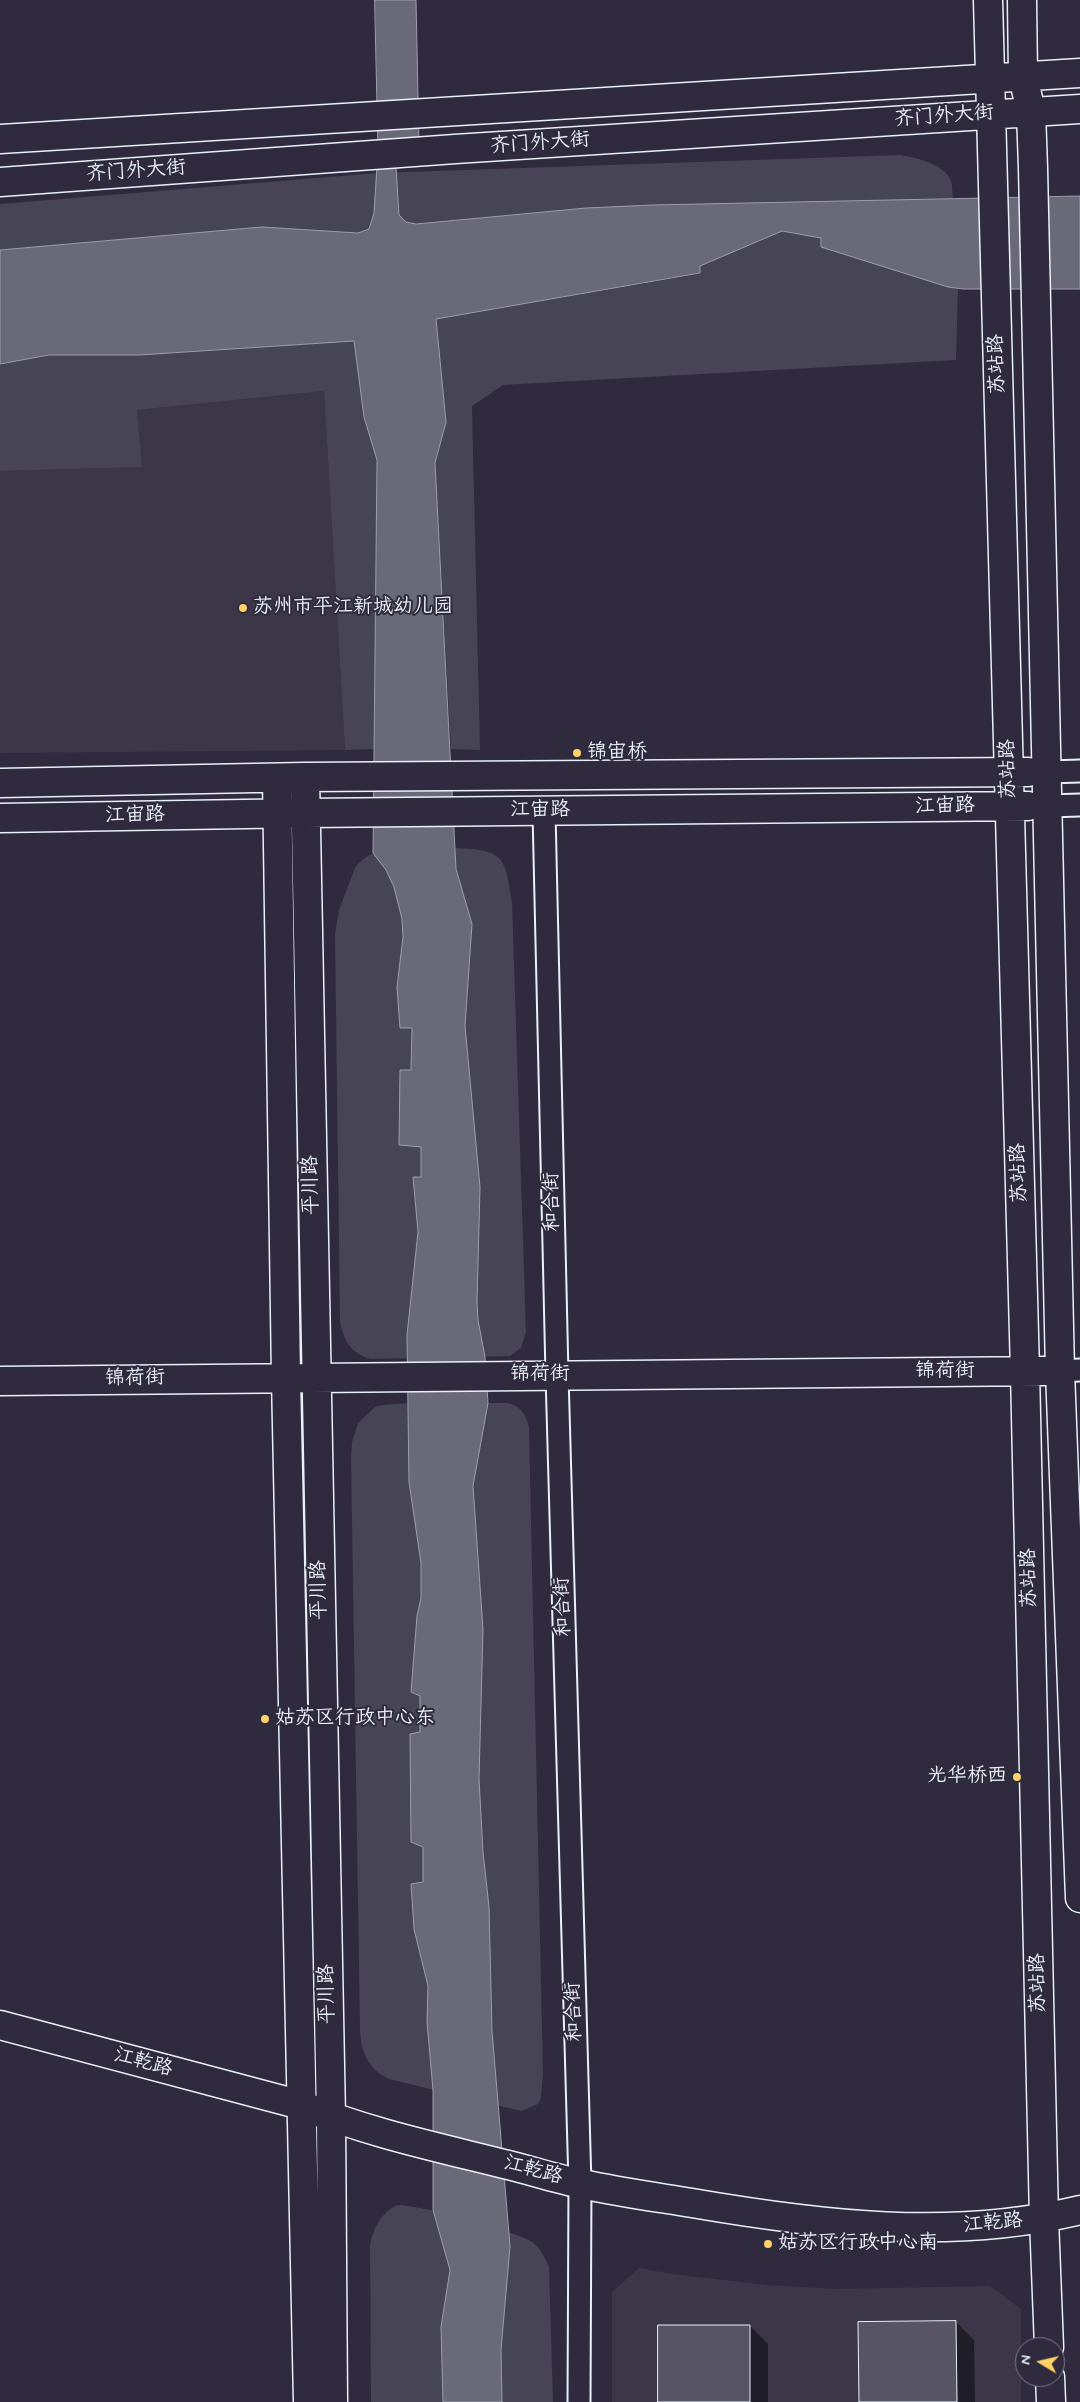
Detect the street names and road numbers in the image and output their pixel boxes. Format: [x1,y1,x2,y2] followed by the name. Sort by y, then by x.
[893,102,995,132] street label: 齐门外大街
[489,129,591,159] street label: 齐门外大街
[85,157,187,187] street label: 齐门外大街
[985,334,1011,394] street label: 苏站路
[996,739,1022,799] street label: 苏站路
[915,794,975,820] street label: 江宙路
[510,799,570,823] street label: 江宙路
[105,803,165,829] street label: 江宙路
[1007,1143,1033,1203] street label: 苏站路
[299,1155,325,1215] street label: 平川路
[540,1172,566,1232] street label: 和合街
[915,1360,975,1384] street label: 锦荷街
[510,1363,570,1387] street label: 锦荷街
[105,1366,165,1392] street label: 锦荷街
[1017,1548,1043,1608] street label: 苏站路
[307,1560,333,1620] street label: 平川路
[551,1577,577,1637] street label: 和合街
[1026,1953,1052,2013] street label: 苏站路
[315,1964,341,2024] street label: 平川路
[562,1982,588,2042] street label: 和合街
[111,2044,175,2082] street label: 江乾路
[501,2152,565,2190] street label: 江乾路
[962,2209,1024,2239] street label: 江乾路

